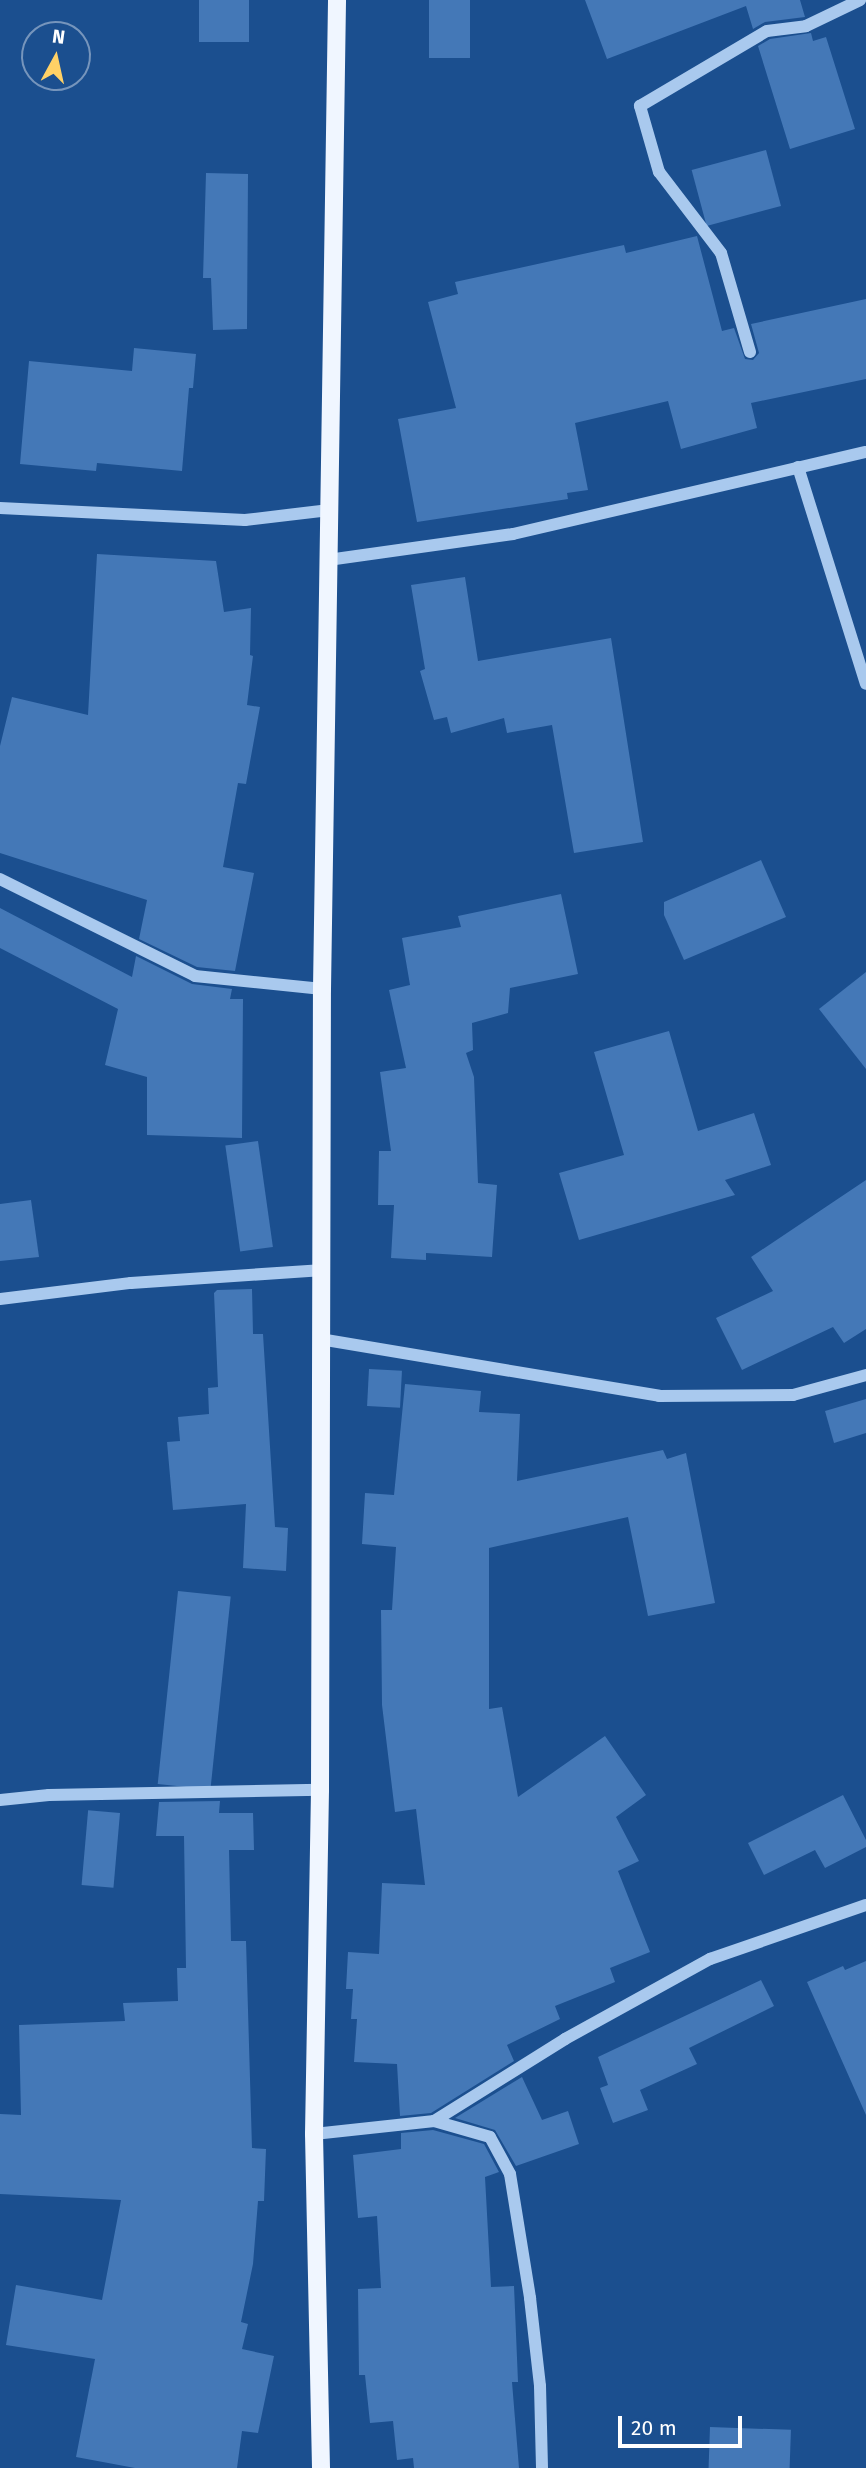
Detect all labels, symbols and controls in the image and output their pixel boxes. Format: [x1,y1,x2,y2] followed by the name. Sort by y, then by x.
[21,21,91,91] north arrow
[51,24,67,49] text: N
[621,2402,745,2446] scale bar
[631,2415,677,2441] text: 20 m

